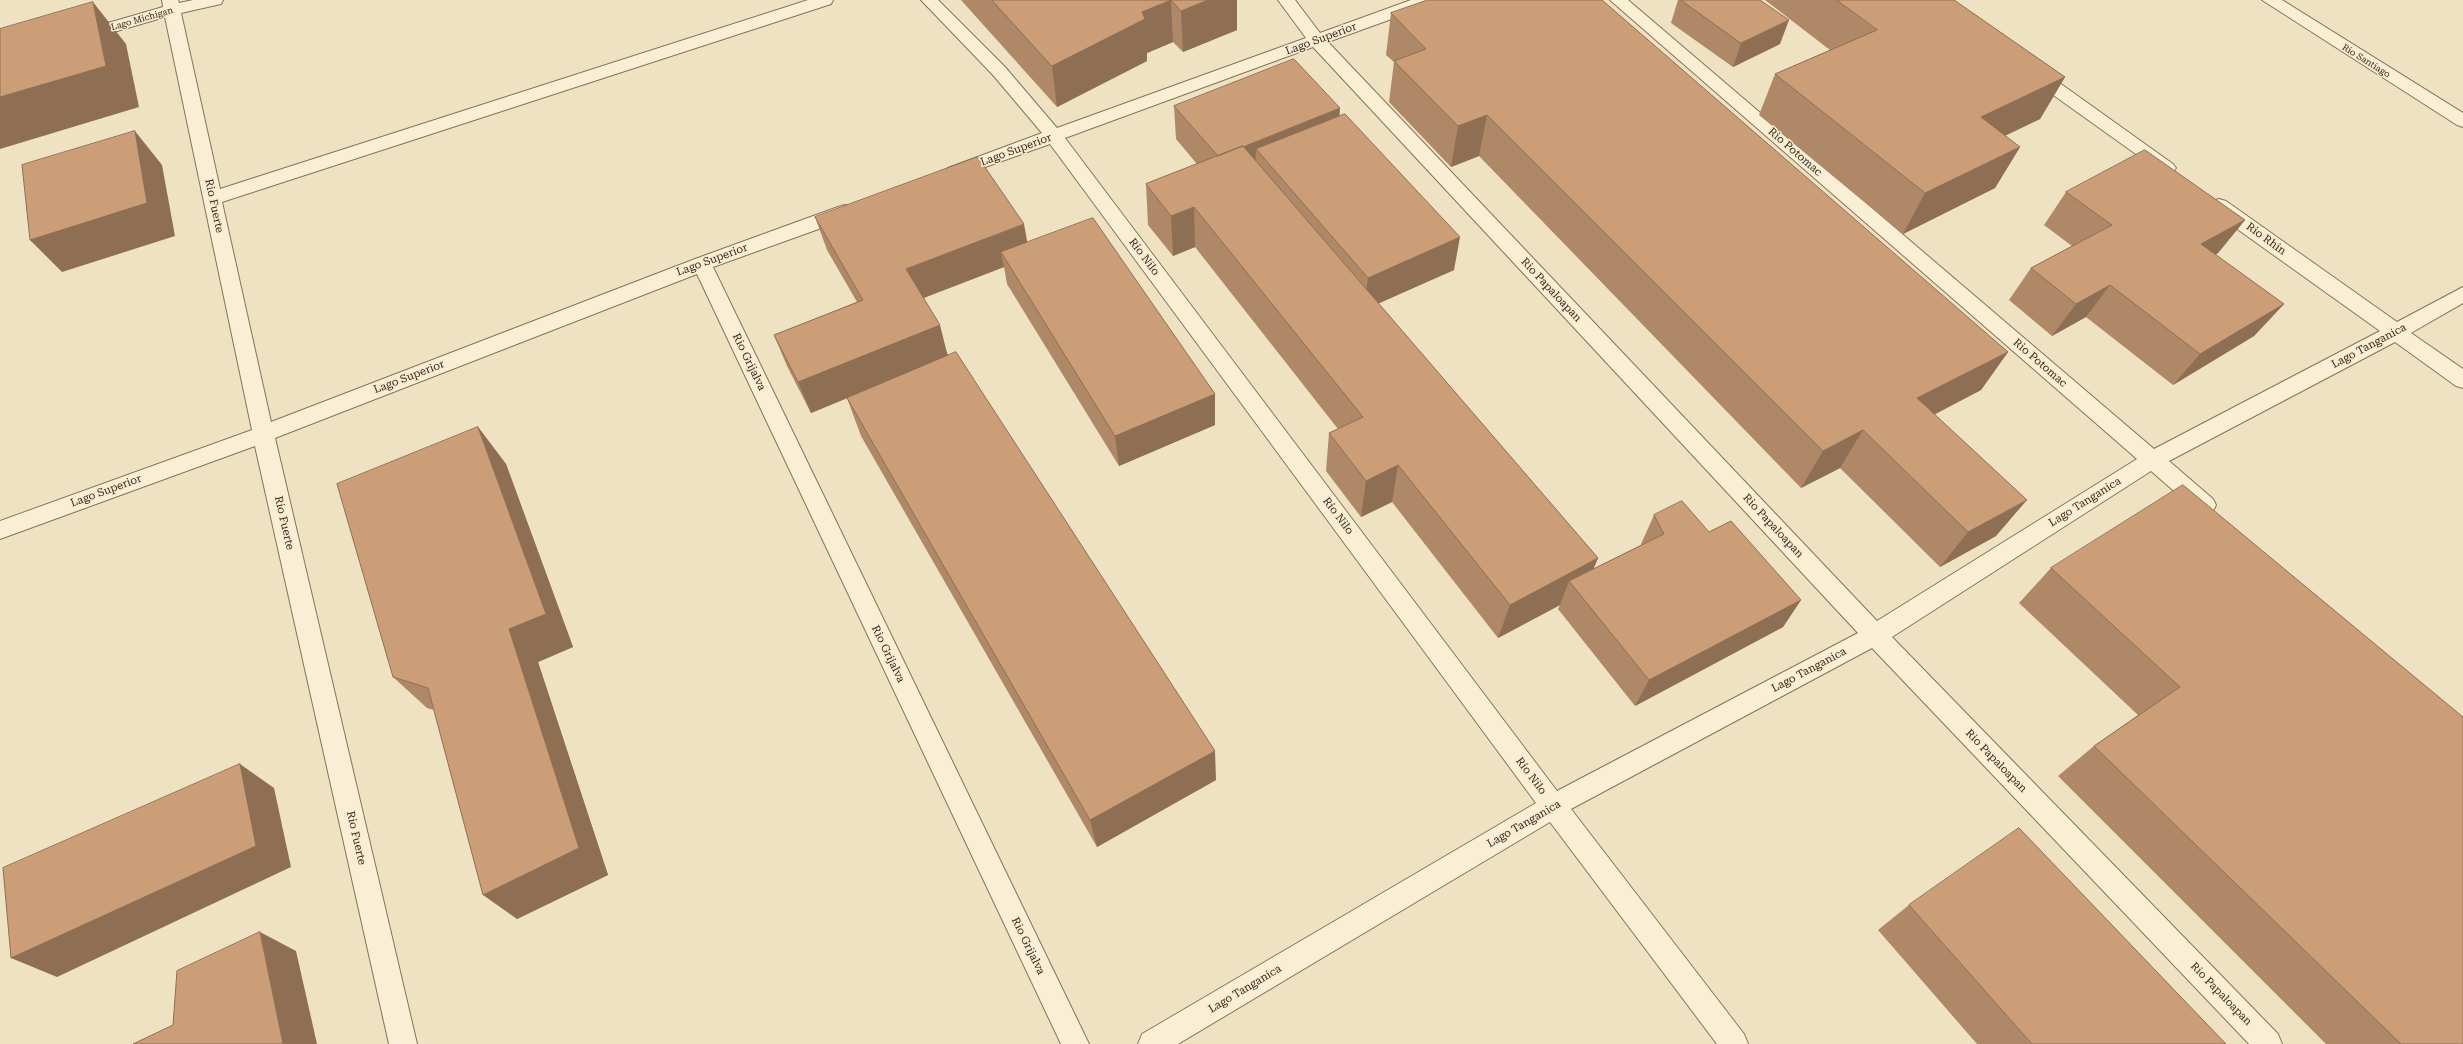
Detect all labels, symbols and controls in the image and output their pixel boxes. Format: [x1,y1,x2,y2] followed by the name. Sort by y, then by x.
[110,5,174,33] street label: Lago Michigan
[1284,20,1358,58] street label: Lago Superior
[2340,42,2392,80] street label: Rio Santiago
[1765,125,1825,179] street label: Rio Potomac
[979,131,1053,169] street label: Lago Superior
[202,178,226,234] street label: Rio Fuerte
[2243,220,2289,258] street label: Rio Rhin
[1126,236,1162,278] street label: Río Nilo
[675,241,749,279] street label: Lago Superior
[1518,255,1584,325] street label: Rio Papaloapan
[2329,321,2409,371] street label: Lago Tanganica
[729,331,769,393] street label: Rio Grijalva
[2010,336,2070,390] street label: Rio Potomac
[372,357,446,397] street label: Lago Superior
[69,472,143,510] street label: Lago Superior
[2046,474,2124,530] street label: Lago Tanganica
[1740,491,1806,561] street label: Rio Papaloapan
[271,495,297,551] street label: Rio Fuerte
[1320,495,1356,537] street label: Río Nilo
[868,623,908,685] street label: Rio Grijalva
[1769,645,1849,695] street label: Lago Tanganica
[1963,727,2029,795] street label: Rio Papaloapan
[1513,755,1549,797] street label: Río Nilo
[1485,798,1563,850] street label: Lago Tanganica
[343,810,369,866] street label: Rio Fuerte
[1008,915,1048,977] street label: Rio Grijalva
[2188,960,2254,1028] street label: Rio Papaloapan
[1206,962,1284,1016] street label: Lago Tanganica

